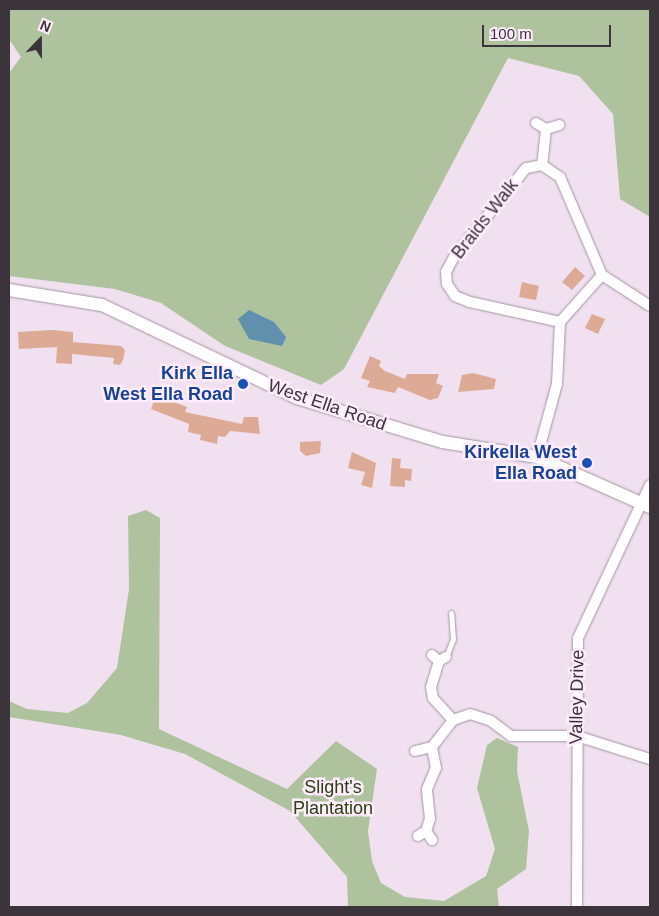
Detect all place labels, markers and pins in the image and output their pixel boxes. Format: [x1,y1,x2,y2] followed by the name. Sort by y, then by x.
[103,363,233,406] place label: Kirk Ella West Ella Road
[237,378,249,390] marker: Kirk Ella West Ella Road
[464,442,577,484] place label: Kirkella West Ella Road
[581,457,593,469] marker: Kirkella West Ella Road

